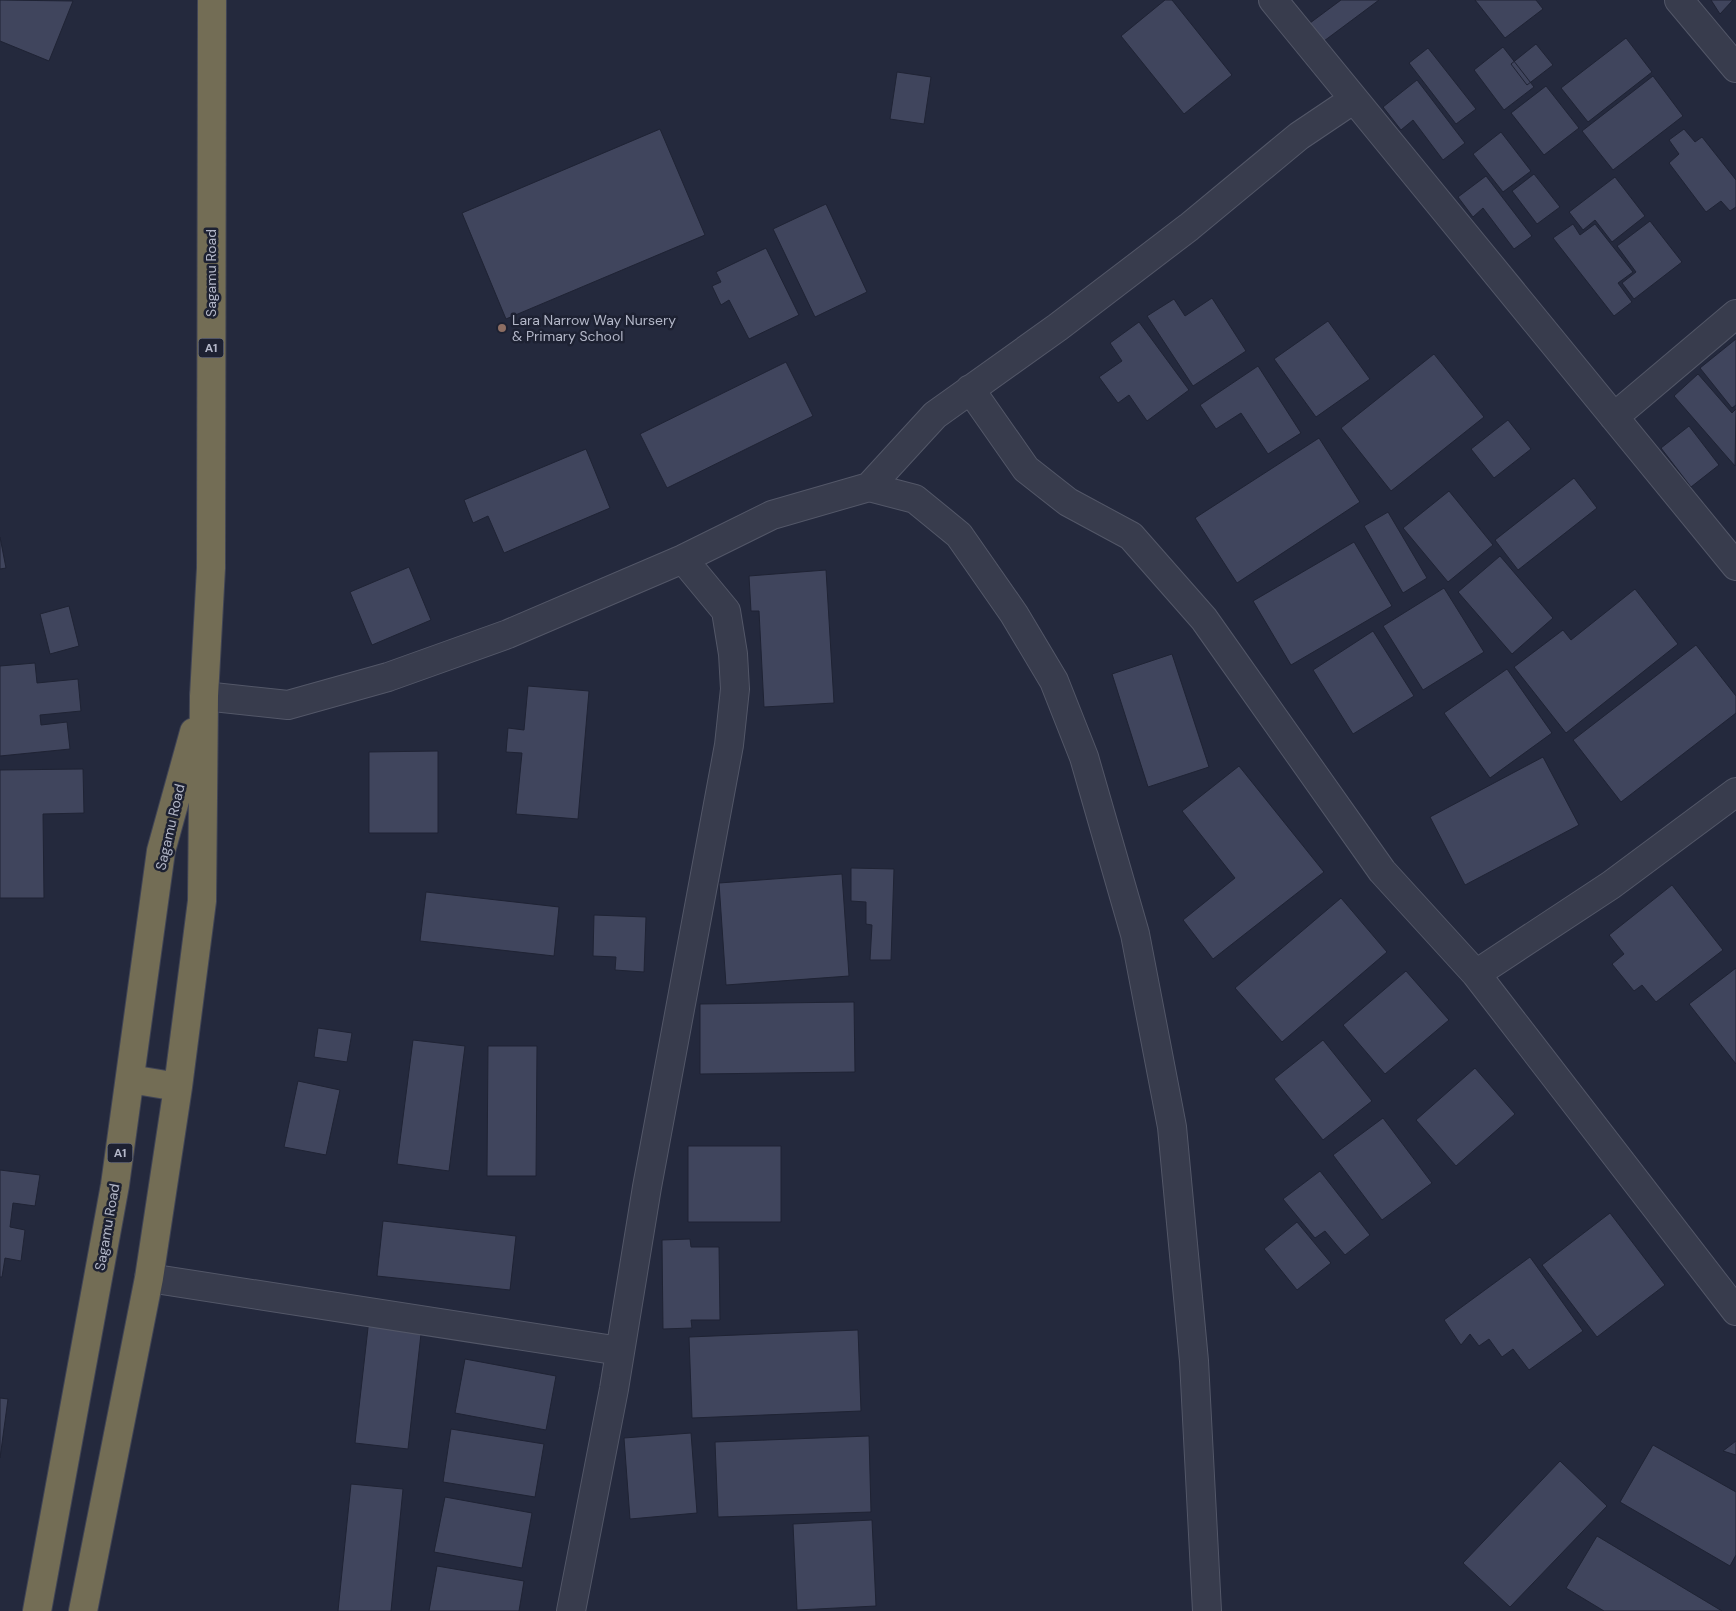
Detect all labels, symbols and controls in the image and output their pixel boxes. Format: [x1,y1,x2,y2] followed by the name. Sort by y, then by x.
[202,229,220,317] street label: Sagamu Road
[512,311,676,345] place label: Lara Narrow Way Nursery & Primary School
[496,322,508,334] marker: Lara Narrow Way Nursery & Primary School
[198,338,224,358] road number: A1
[151,782,189,872] street label: Sagamu Road
[108,1144,132,1162] road number: A1
[90,1182,124,1272] street label: Sagamu Road

